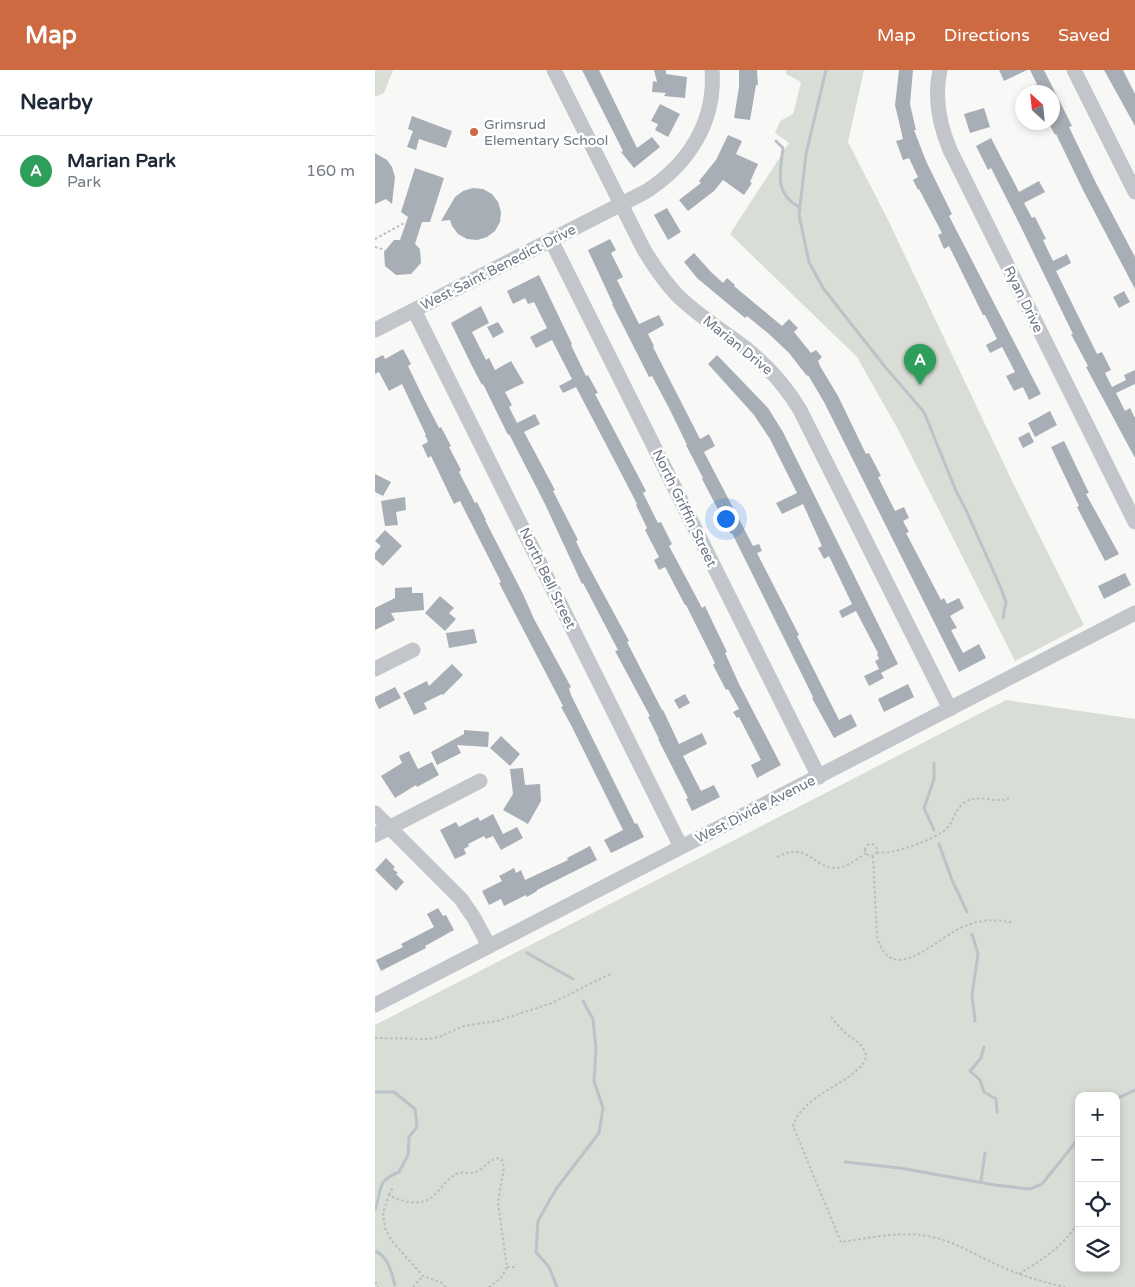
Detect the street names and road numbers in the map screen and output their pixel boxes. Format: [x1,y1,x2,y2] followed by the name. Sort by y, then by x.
[418,221,579,314] street label: West Saint Benedict Drive
[1000,263,1047,335] street label: Ryan Drive
[699,312,776,379] street label: Marian Drive
[649,447,721,570] street label: North Griffin Street
[516,525,580,632] street label: North Bell Street
[692,772,818,847] street label: West Divide Avenue

